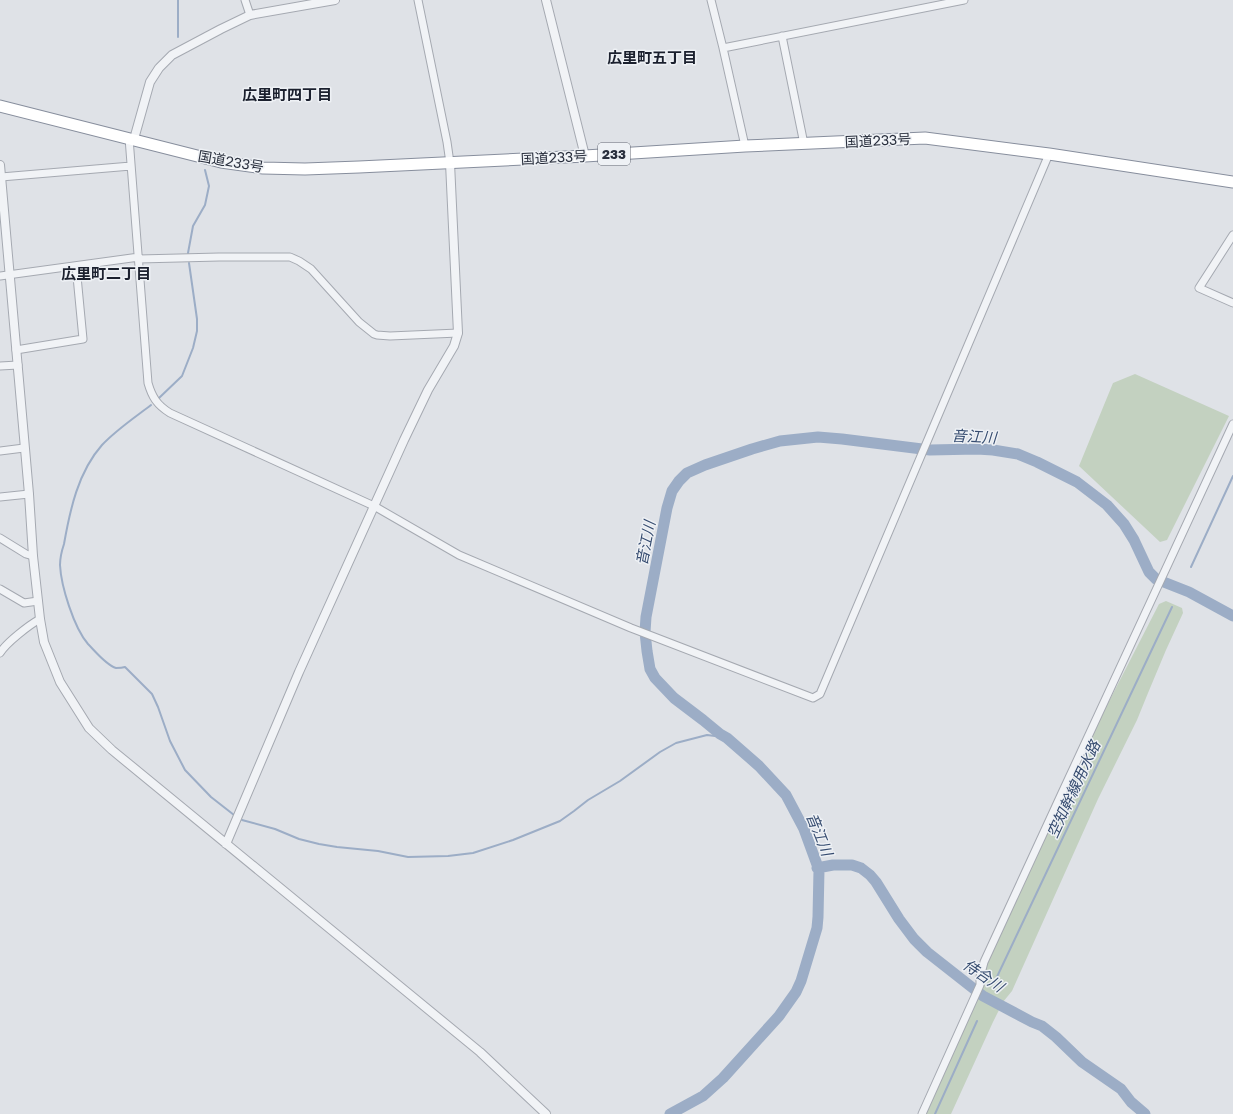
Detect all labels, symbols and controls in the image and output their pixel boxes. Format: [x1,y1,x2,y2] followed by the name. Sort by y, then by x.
[607,48,697,66] district label: 広里町五丁目
[242,85,332,103] district label: 広里町四丁目
[844,130,912,150] street label: 国道233号
[598,143,630,165] road number: 233
[197,147,265,175] street label: 国道233号
[520,147,588,167] street label: 国道233号
[61,264,151,282] district label: 広里町二丁目
[951,426,999,446] water label: 音江川
[632,517,659,567] water label: 音江川
[1043,736,1104,840] water label: 空知幹線用水路
[803,810,838,860] water label: 音江川
[960,955,1009,996] water label: 侍合川

